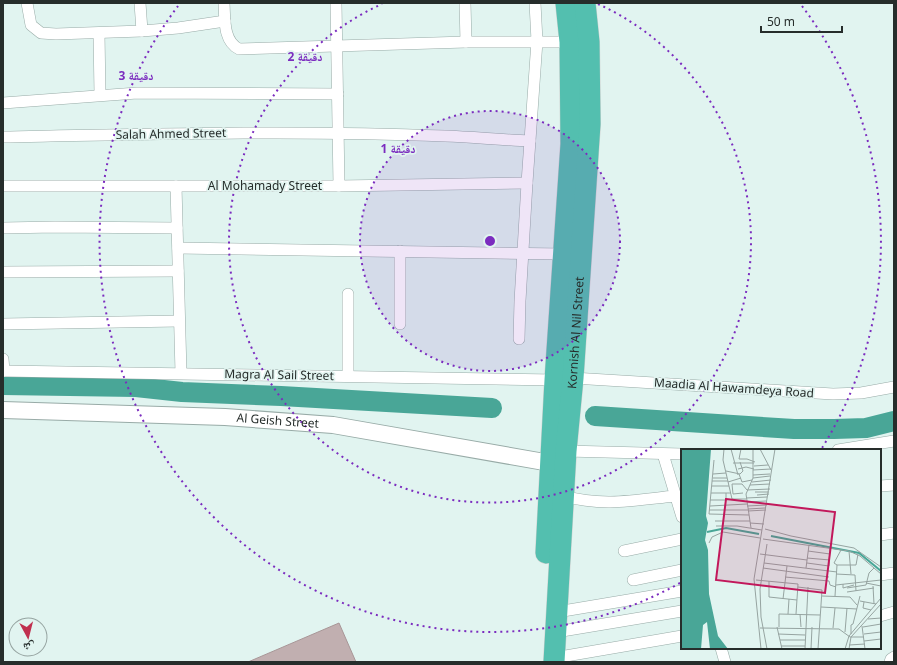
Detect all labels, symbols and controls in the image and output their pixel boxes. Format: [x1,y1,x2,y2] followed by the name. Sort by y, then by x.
[761,8,842,34] scale bar
[767,13,795,30] text: 50 m
[287,48,323,65] text: 2 دقيقة
[118,67,154,84] text: 3 دقيقة
[115,124,227,143] street label: Salah Ahmed Street
[380,140,416,157] text: 1 دقيقة
[208,177,323,194] street label: Al Mohamady Street
[483,234,497,248] centre of rings
[563,275,588,390] street label: Kornish Al Nil Street
[224,365,335,384] street label: Magra Al Sail Street
[653,373,815,402] street label: Maadia Al Hawamdeya Road
[236,409,320,432] street label: Al Geish Street
[681,449,881,649] inset map
[8,617,48,657] north arrow
[22,638,36,656] text: ش

